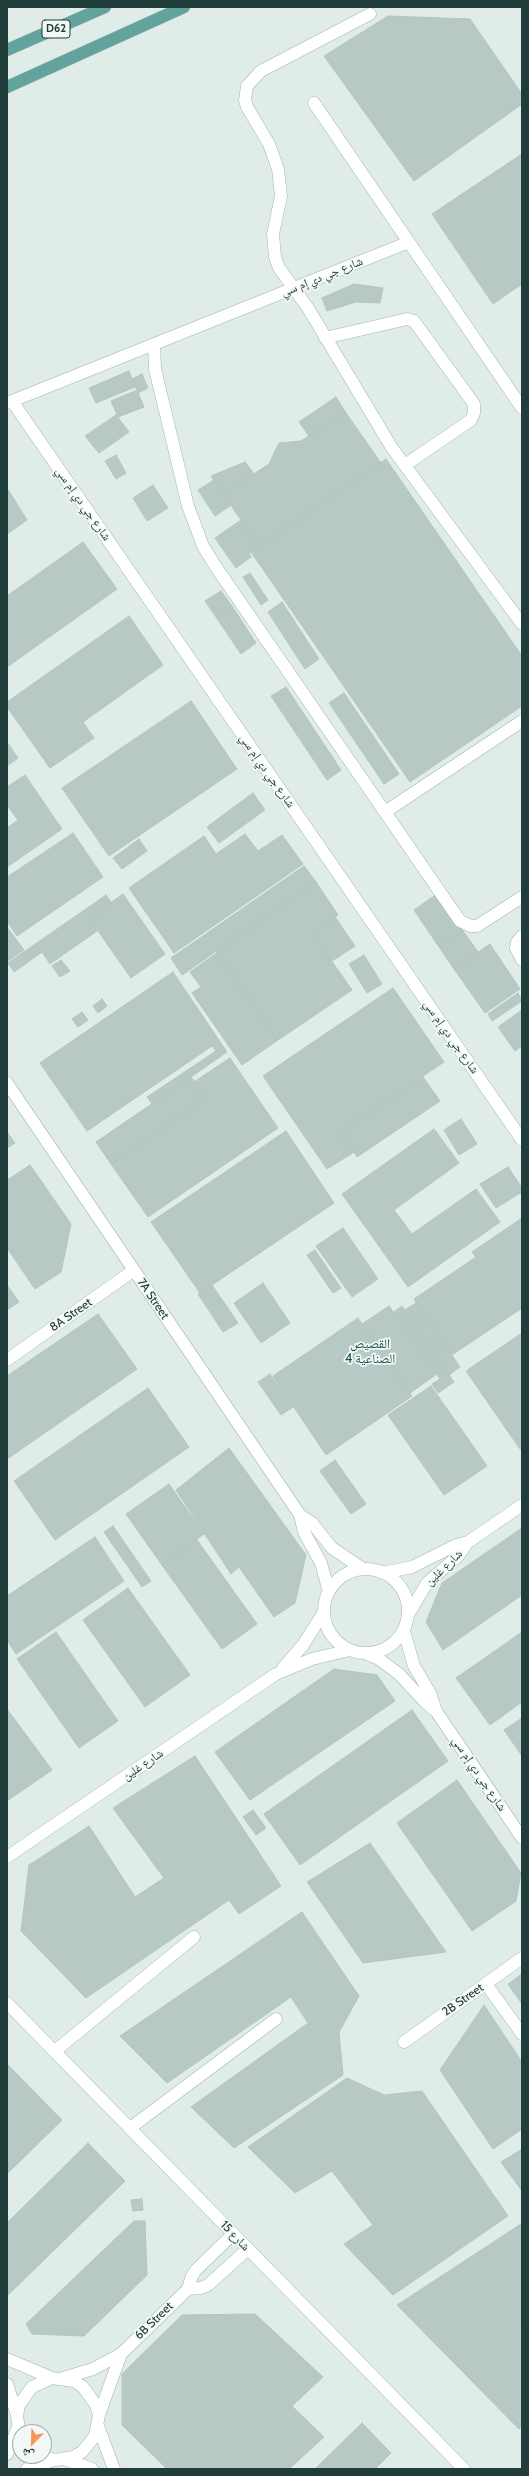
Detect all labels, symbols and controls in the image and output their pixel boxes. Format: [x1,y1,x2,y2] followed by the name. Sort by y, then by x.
[42,20,70,38] road number: D62
[279,254,365,300] street label: شارع جي دي إم سي
[52,464,114,544] street label: شارع جي دي إم سي
[236,731,298,811] street label: شارع جي دي إم سي
[420,997,482,1077] street label: شارع جي دي إم سي
[134,1276,172,1322] street label: 7A Street
[47,1295,95,1335] street label: 8A Street
[345,1336,395,1367] district label: القصيص الصناعية 4
[423,1547,465,1589] street label: شارع غلين
[449,1734,509,1814] street label: شارع جي دي إم سي
[120,1746,166,1784] street label: شارع غلين
[440,1981,486,2019] street label: 2B Street
[217,2218,253,2254] street label: شارع 15
[132,2299,176,2343] street label: 6B Street
[12,2424,52,2464] north arrow
[20,2445,36,2463] text: ش

